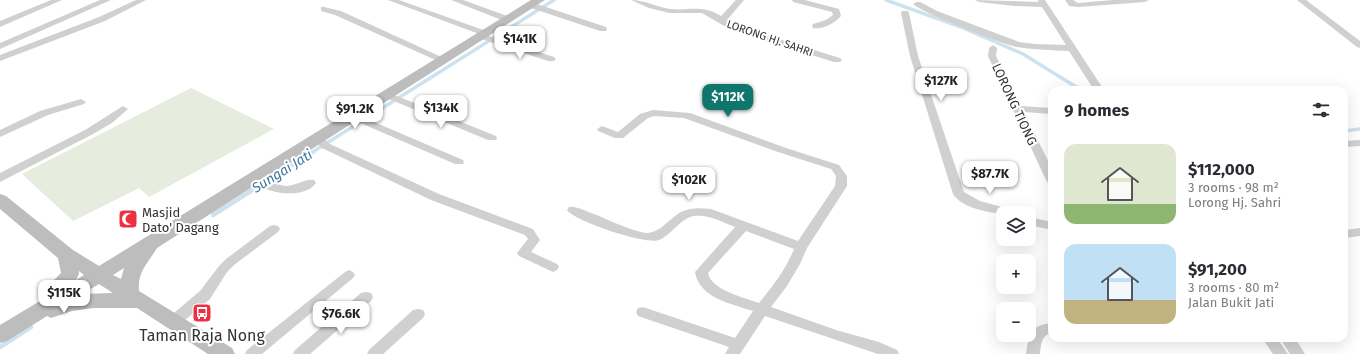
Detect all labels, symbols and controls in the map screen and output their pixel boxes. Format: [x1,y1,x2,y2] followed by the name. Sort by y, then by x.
[725,18,815,59] street label: LORONG HJ. SAHRI
[492,26,548,60] pin: $141K
[503,31,537,46] text: $141K
[989,61,1040,148] street label: LORONG TIONG
[913,68,969,102] pin: $127K
[924,73,958,88] text: $127K
[700,84,756,118] pin: $112K
[711,89,745,104] text: $112K
[413,95,469,129] pin: $134K
[322,96,388,130] pin: $91.2K
[1310,99,1332,121] icon: filters
[423,100,459,115] text: $134K
[1064,100,1129,121] text: 9 homes
[336,101,374,116] text: $91.2K
[248,146,316,197] water label: Sungai Jati
[1188,159,1255,180] text: $112,000
[1096,160,1144,208] icon: home
[957,161,1023,195] pin: $87.7K
[971,166,1009,181] text: $87.7K
[661,167,717,201] pin: $102K
[671,172,707,187] text: $102K
[1188,180,1279,195] text: 3 rooms · 98 m²
[1188,195,1281,210] text: Lorong Hj. Sahri
[142,205,219,235] place label: Masjid Dato' Dagang
[996,206,1036,342] map controls
[996,206,1036,246] button: layers
[117,208,139,230] mosque icon: Masjid Dato' Dagang
[996,254,1036,294] button: +
[1188,259,1247,280] text: $91,200
[1096,260,1144,308] icon: home
[36,280,92,314] pin: $115K
[1188,280,1279,295] text: 3 rooms · 80 m²
[47,285,81,300] text: $115K
[1188,295,1274,310] text: Jalan Bukit Jati
[308,301,374,335] pin: $76.6K
[191,302,213,324] bus stop icon: Taman Raja Nong
[996,302,1036,342] button: −
[322,306,360,321] text: $76.6K
[139,326,266,345] place label: Taman Raja Nong

